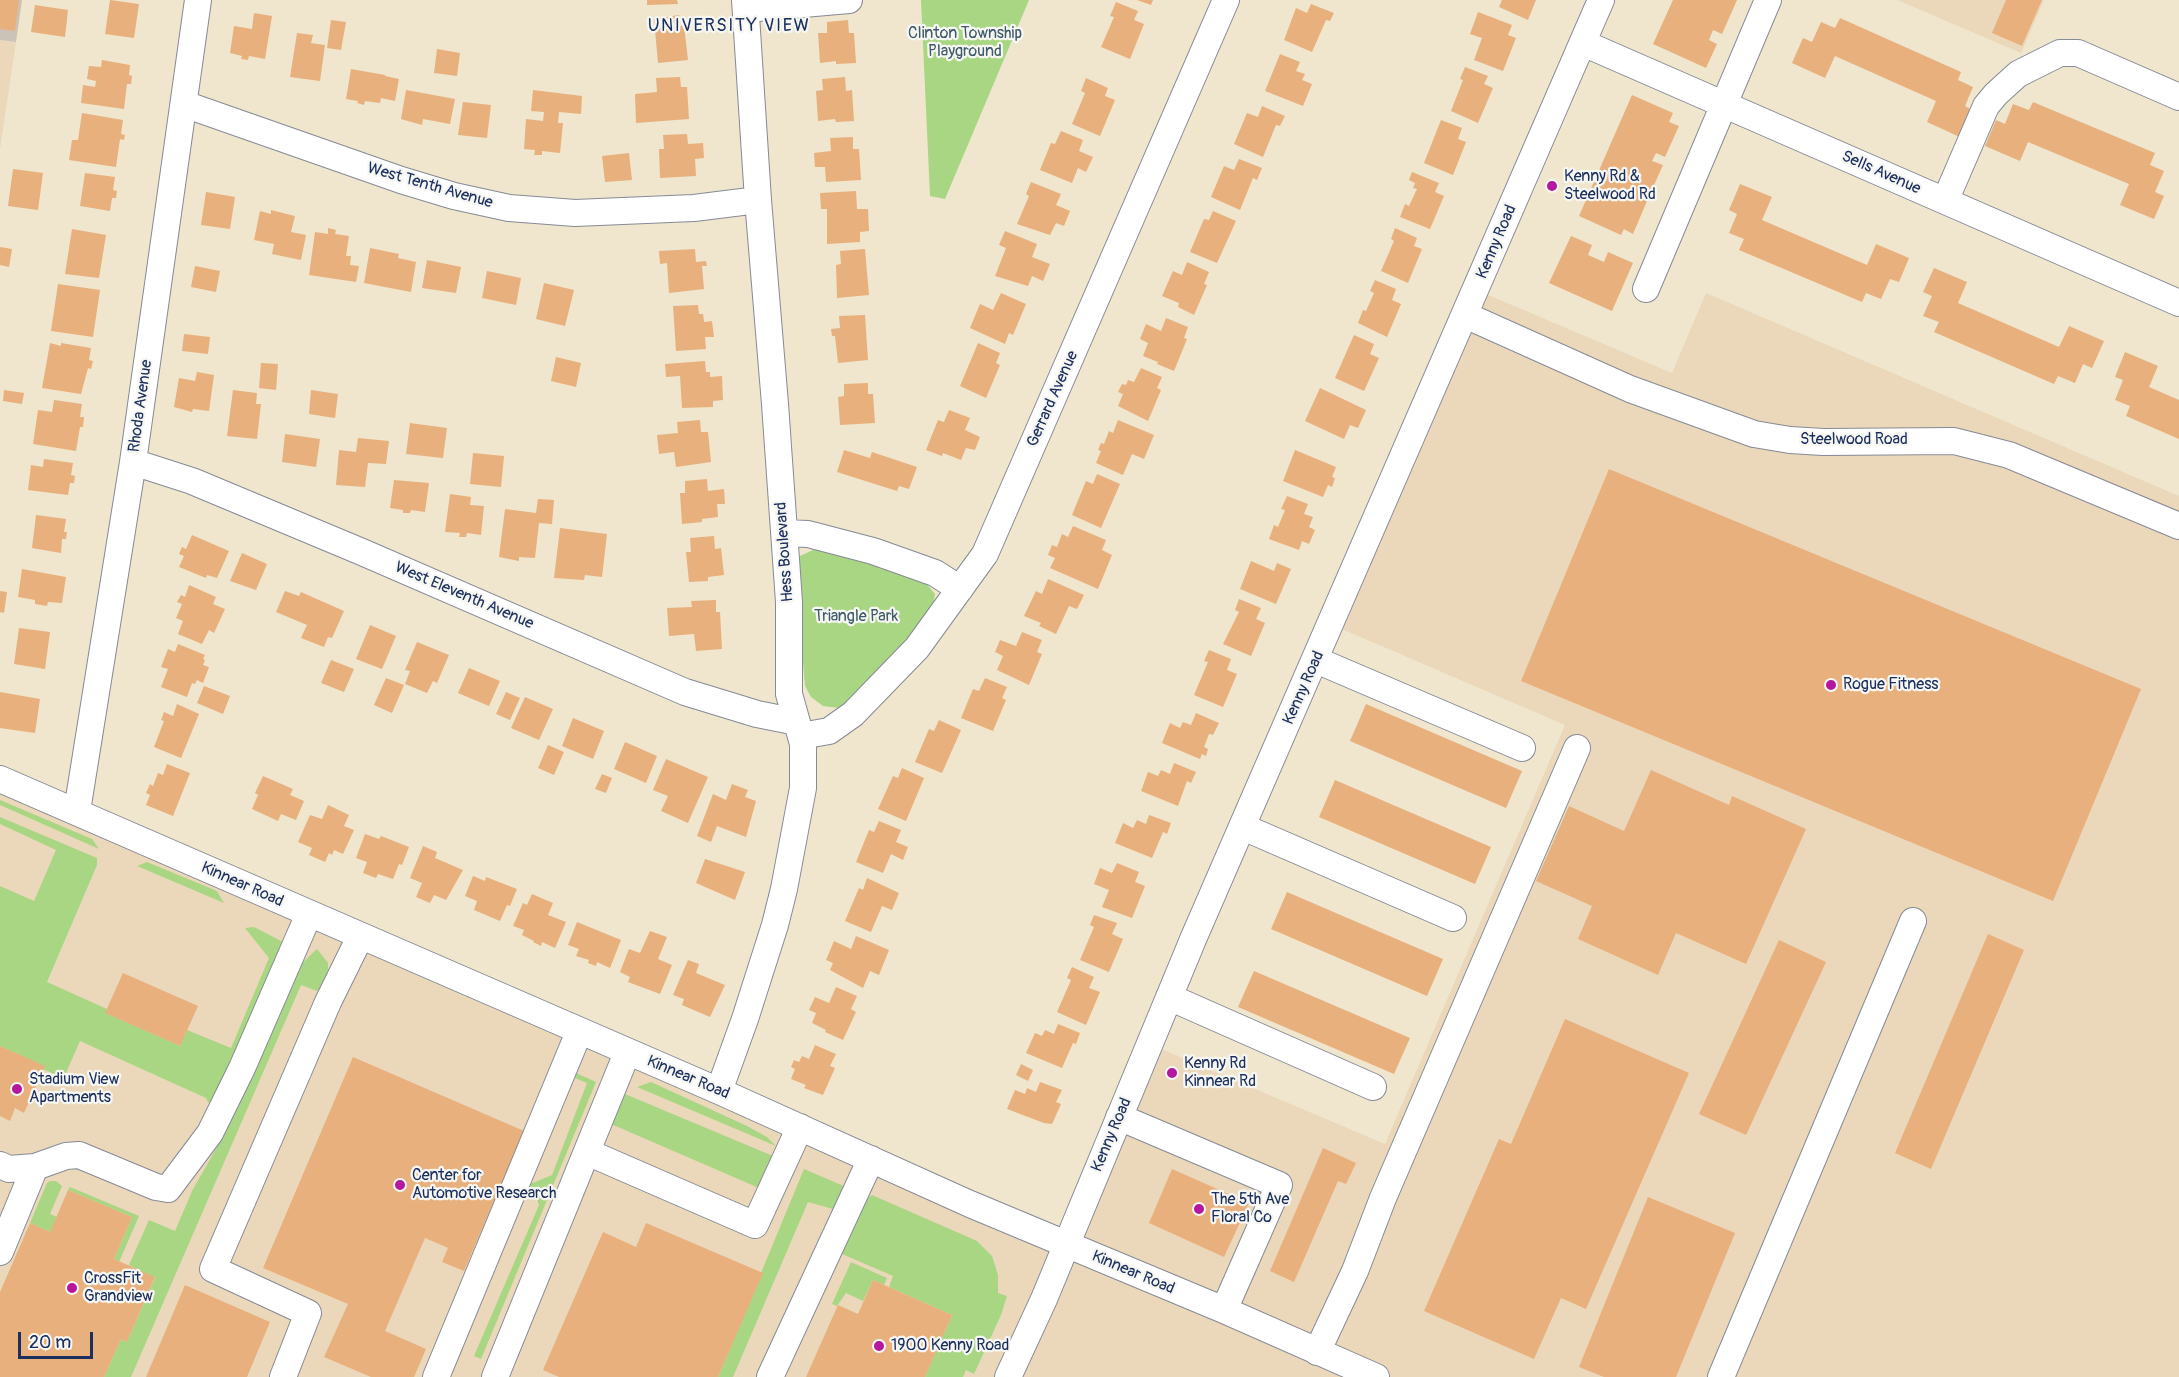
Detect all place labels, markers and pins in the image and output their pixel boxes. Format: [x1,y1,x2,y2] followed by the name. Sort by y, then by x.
[1564,167,1656,205] place label: Kenny Rd & Steelwood Rd
[1545,179,1559,193] marker: Kenny Rd & Steelwood Rd
[1843,675,1938,695] place label: Rogue Fitness
[1824,678,1838,692] marker: Rogue Fitness
[1184,1054,1256,1092] place label: Kenny Rd Kinnear Rd
[1165,1066,1179,1080] marker: Kenny Rd Kinnear Rd
[29,1070,119,1108] place label: Stadium View Apartments
[10,1082,24,1096] marker: Stadium View Apartments
[412,1166,556,1204] place label: Center for Automotive Research
[393,1178,407,1192] marker: Center for Automotive Research
[1211,1190,1289,1228] place label: The 5th Ave Floral Co
[1192,1202,1206,1216] marker: The 5th Ave Floral Co
[84,1269,153,1307] place label: CrossFit Grandview
[65,1281,79,1295] marker: CrossFit Grandview
[891,1336,1009,1356] place label: 1900 Kenny Road
[872,1339,886,1353] marker: 1900 Kenny Road

